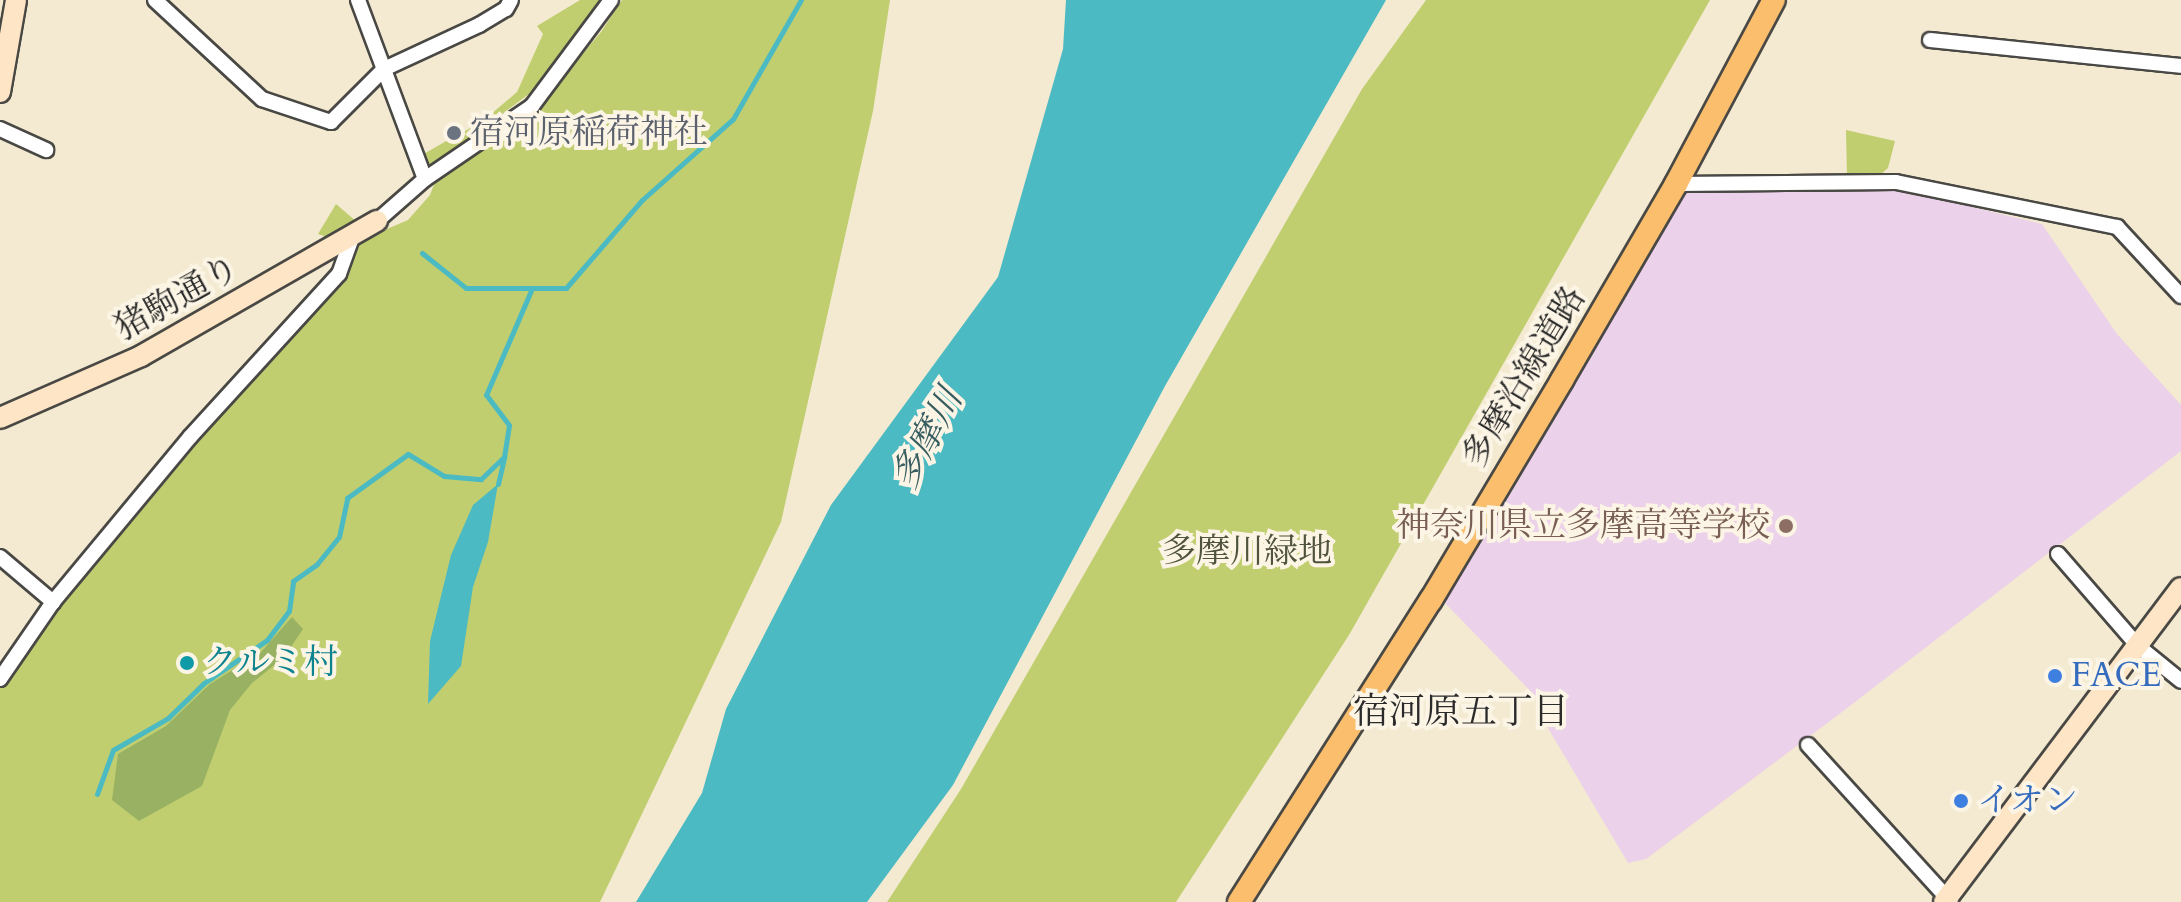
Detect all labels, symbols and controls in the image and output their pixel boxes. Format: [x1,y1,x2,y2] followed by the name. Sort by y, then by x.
[470,113,708,153] place label: 宿河原稲荷神社
[445,124,463,142] marker: 宿河原稲荷神社
[108,247,246,349] street label: 猪駒通り
[1454,279,1594,475] street label: 多摩沿線道路
[883,381,971,497] water label: 多摩川
[1396,506,1770,546] place label: 神奈川県立多摩高等学校
[1777,517,1795,535] marker: 神奈川県立多摩高等学校
[1162,532,1332,572] park label: 多摩川緑地
[203,643,339,683] place label: クルミ村
[178,654,196,672] marker: クルミ村
[2071,656,2162,696] place label: FACE
[2046,667,2064,685] marker: FACE
[1353,690,1569,734] district label: 宿河原五丁目
[1977,781,2079,821] place label: イオン
[1952,792,1970,810] marker: イオン

